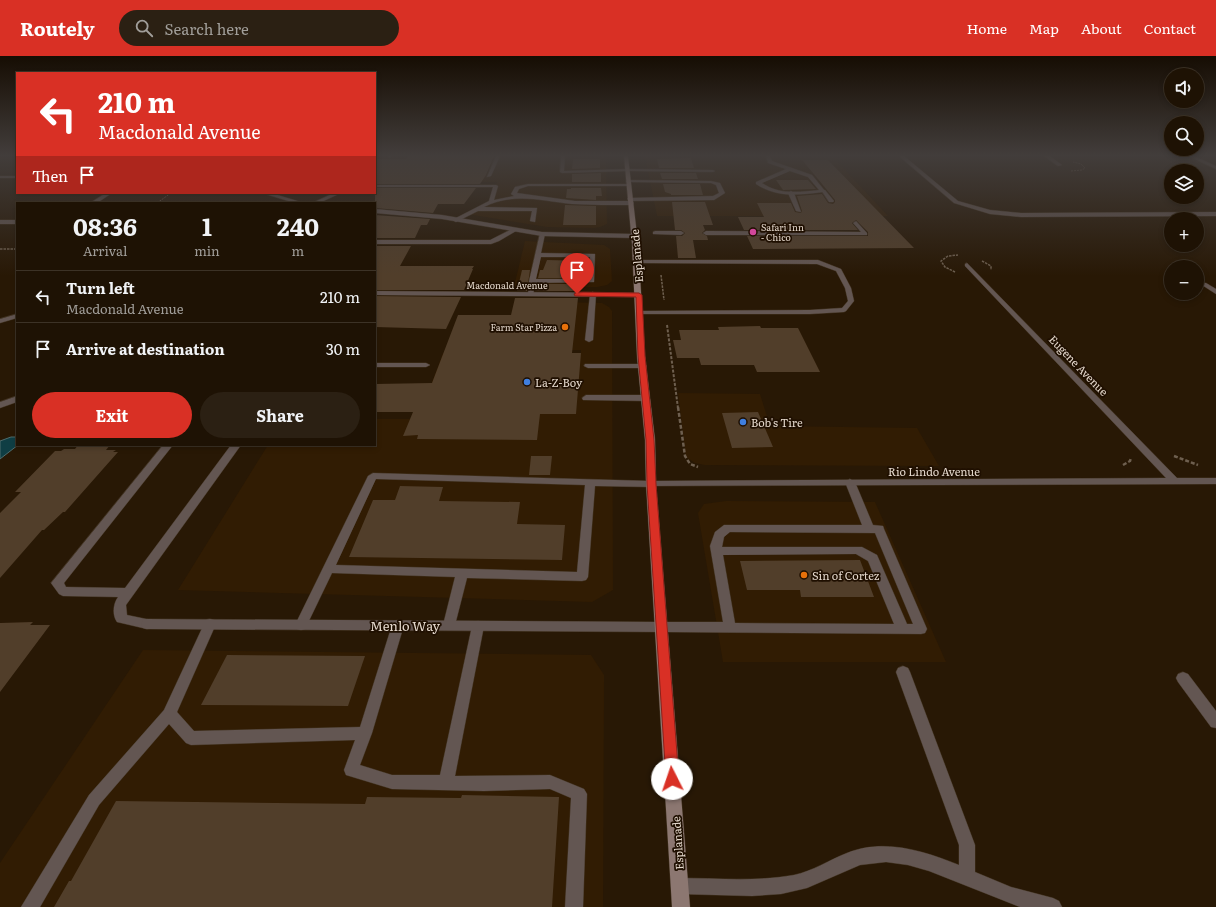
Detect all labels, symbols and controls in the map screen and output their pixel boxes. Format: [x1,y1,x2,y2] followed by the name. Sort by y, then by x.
[119,10,399,46] search box
[20,14,95,42] text: Routely
[133,17,155,39] icon: search
[165,17,249,40] text: Search here
[967,18,1007,38] text: Home
[1029,18,1059,38] text: Map
[1081,18,1122,38] text: About
[1144,18,1196,38] text: Contact
[1164,68,1204,300] map controls
[1164,68,1204,108] button: sound
[98,80,175,122] text: 210 m
[32,88,84,140] icon: left
[1164,116,1204,156] button: search
[98,118,261,145] text: Macdonald Avenue
[32,164,68,187] text: Then
[76,164,98,186] icon: arrive
[1164,164,1204,204] button: layers
[73,208,137,243] text: 08:36
[202,208,212,243] text: 1
[277,208,319,243] text: 240
[1164,212,1204,252] button: +
[761,220,804,244] place label: Safari Inn - Chico
[748,227,758,237] marker: Safari Inn - Chico
[626,228,646,283] street label: Esplanade
[83,241,127,260] text: Arrival
[194,241,220,260] text: min
[292,241,304,260] text: m
[560,253,594,294] pin
[566,259,588,281] icon: arrive
[1164,260,1204,300] button: −
[66,276,135,299] text: Turn left
[466,278,548,292] street label: Macdonald Avenue
[320,285,360,308] text: 210 m
[32,286,54,308] icon: left
[66,299,183,318] text: Macdonald Avenue
[491,320,557,334] place label: Farm Star Pizza
[560,322,570,332] marker: Farm Star Pizza
[1046,331,1112,399] street label: Eugene Avenue
[66,337,225,360] text: Arrive at destination
[326,337,360,360] text: 30 m
[32,338,54,360] icon: arrive
[535,374,583,390] place label: La-Z-Boy
[522,377,532,387] marker: La-Z-Boy
[32,392,192,438] button: Exit
[200,392,360,438] button: Share
[751,414,803,430] place label: Bob's Tire
[738,417,748,427] marker: Bob's Tire
[888,463,980,479] street label: Rio Lindo Avenue
[812,567,880,583] place label: Sin of Cortez
[799,570,809,580] marker: Sin of Cortez
[370,616,441,635] street label: Menlo Way
[651,758,693,800] position arrow
[667,815,687,870] street label: Esplanade

